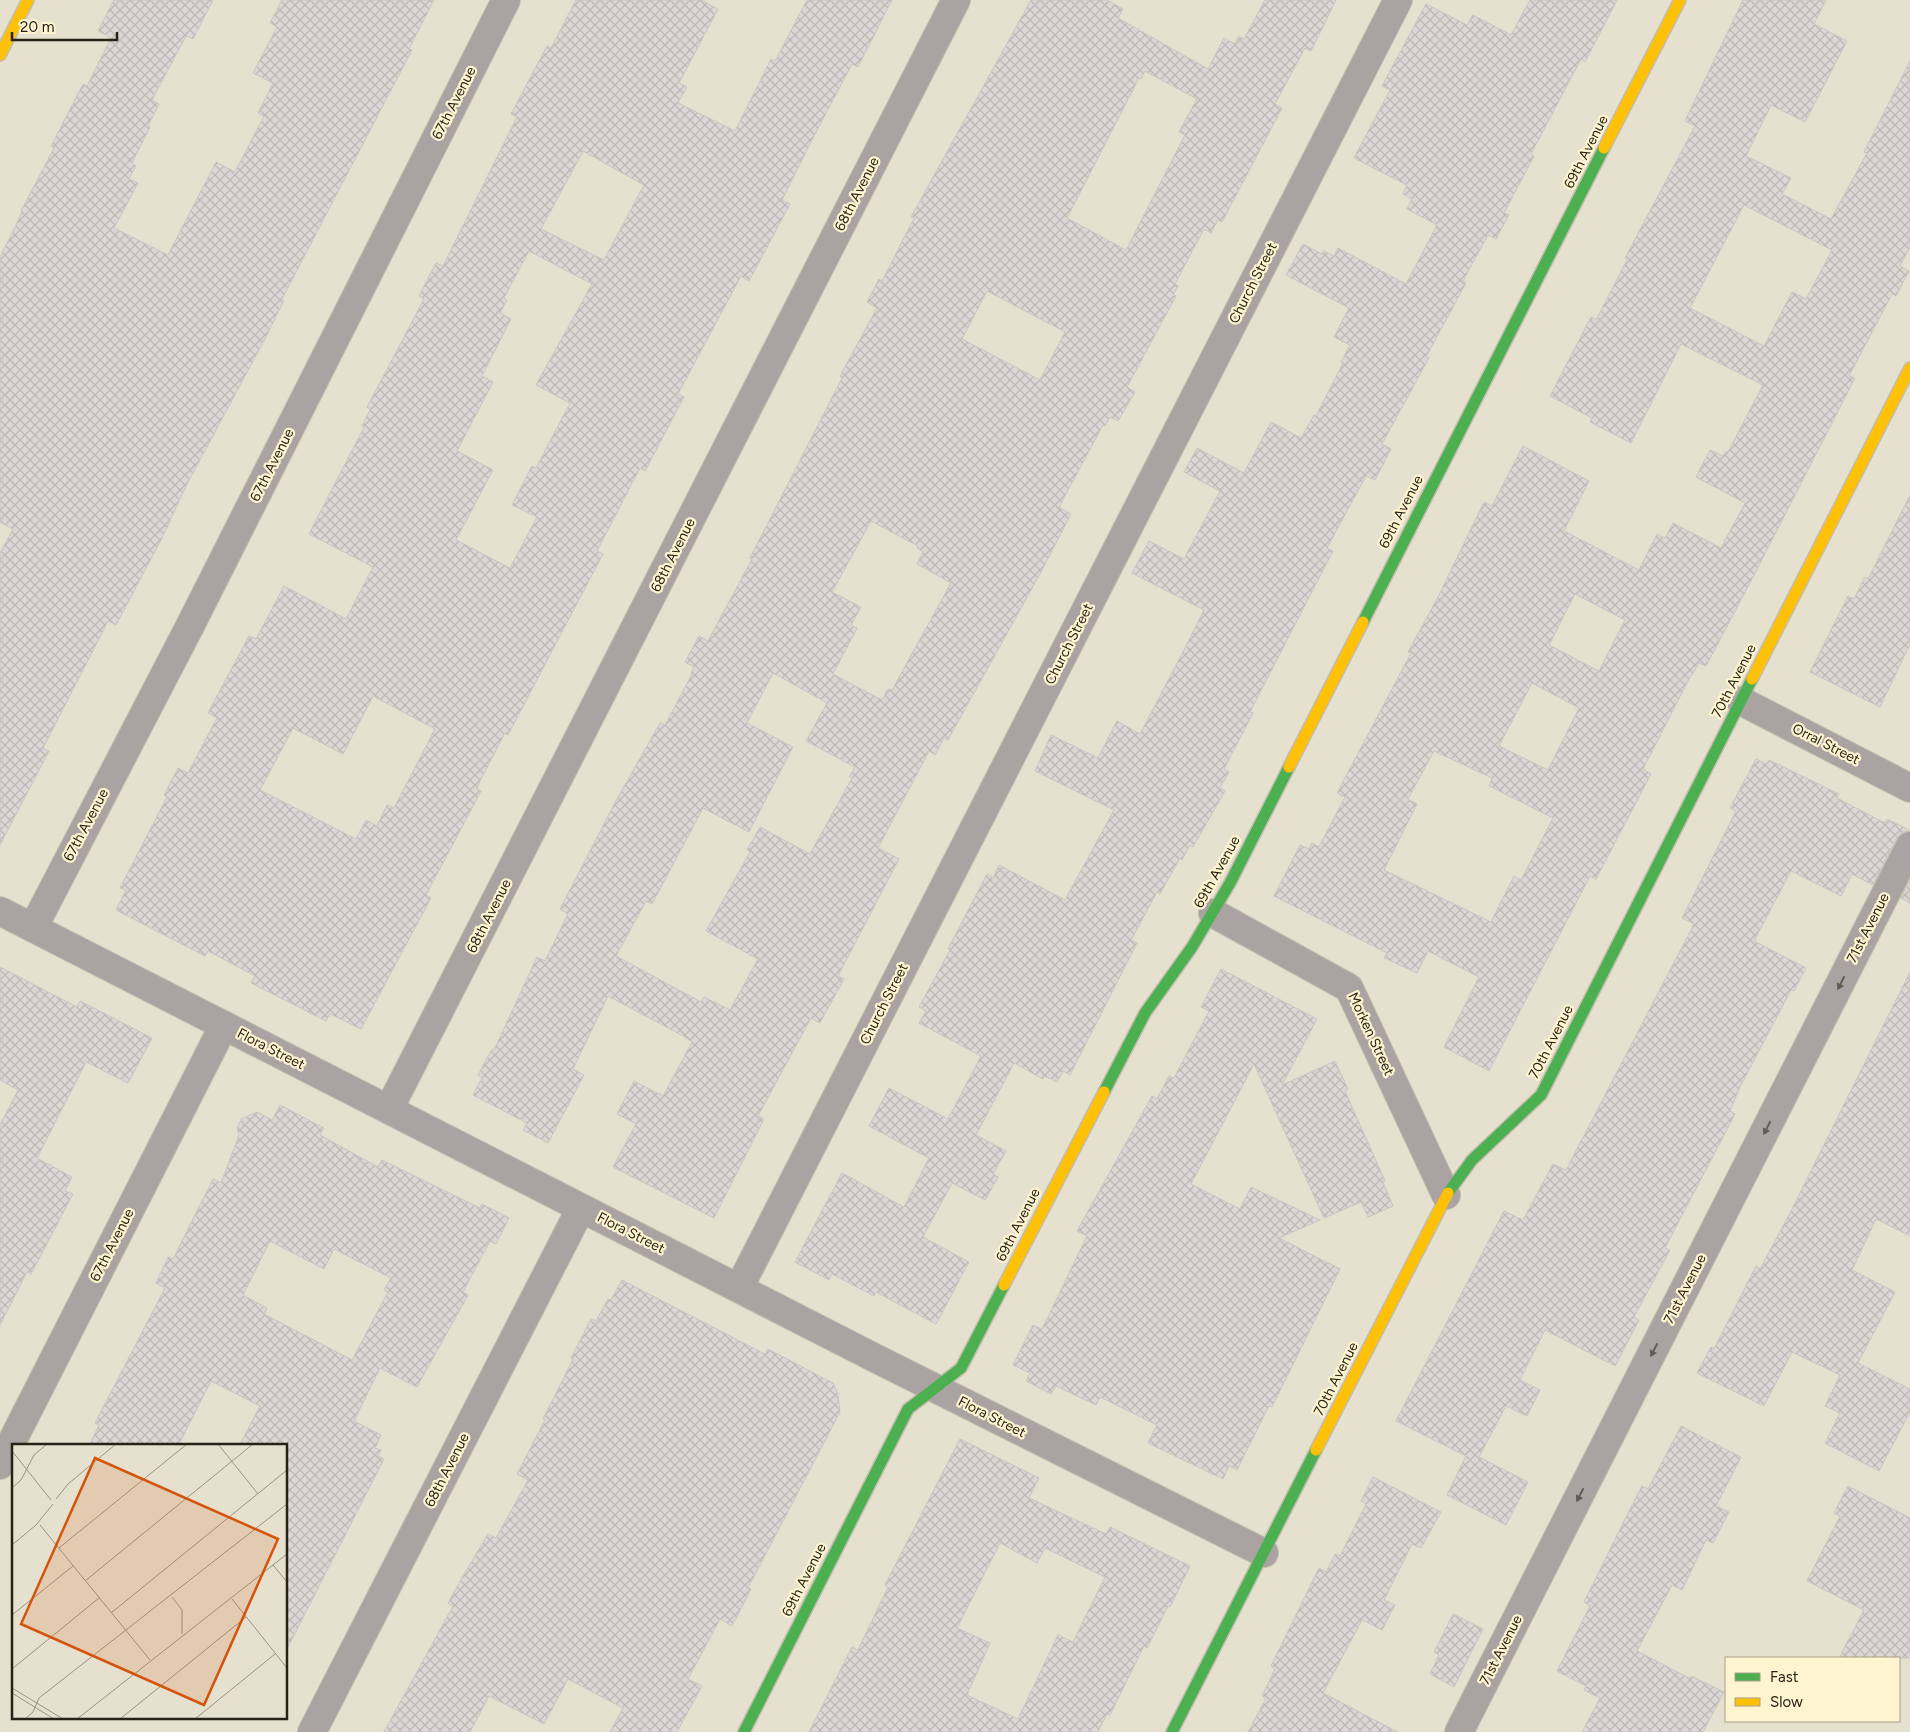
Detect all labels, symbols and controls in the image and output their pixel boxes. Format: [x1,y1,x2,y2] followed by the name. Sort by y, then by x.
[12,10,118,42] scale bar
[20,18,54,36] text: 20 m
[428,63,480,142] street label: 67th Avenue
[1560,112,1612,191] street label: 69th Avenue
[831,154,883,234] street label: 68th Avenue
[1225,240,1281,326] street label: Church Street
[246,425,298,504] street label: 67th Avenue
[1375,472,1427,551] street label: 69th Avenue
[647,515,699,595] street label: 68th Avenue
[1041,601,1097,687] street label: Church Street
[1708,641,1760,721] street label: 70th Avenue
[1790,720,1862,768] street label: Orral Street
[60,786,112,864] street label: 67th Avenue
[1190,833,1244,911] street label: 69th Avenue
[463,876,515,956] street label: 68th Avenue
[1843,890,1893,966] street label: 71st Avenue
[856,961,912,1047] street label: Church Street
[1837,976,1845,990] one-way arrow
[1344,990,1398,1078] street label: Morken Street
[1525,1002,1577,1082] street label: 70th Avenue
[234,1025,308,1073] street label: Flora Street
[1763,1121,1771,1135] one-way arrow
[992,1185,1044,1264] street label: 69th Avenue
[86,1205,138,1284] street label: 67th Avenue
[594,1209,668,1257] street label: Flora Street
[1660,1251,1710,1327] street label: 71st Avenue
[1310,1339,1362,1419] street label: 70th Avenue
[1649,1343,1658,1358] one-way arrow
[955,1393,1029,1441] street label: Flora Street
[421,1430,473,1510] street label: 68th Avenue
[12,1444,288,1720] inset map
[1576,1488,1584,1502] one-way arrow
[778,1540,830,1619] street label: 69th Avenue
[1476,1612,1526,1688] street label: 71st Avenue
[1725,1657,1900,1722] legend
[1770,1668,1799,1686] text: Fast
[1770,1693,1803,1711] text: Slow

